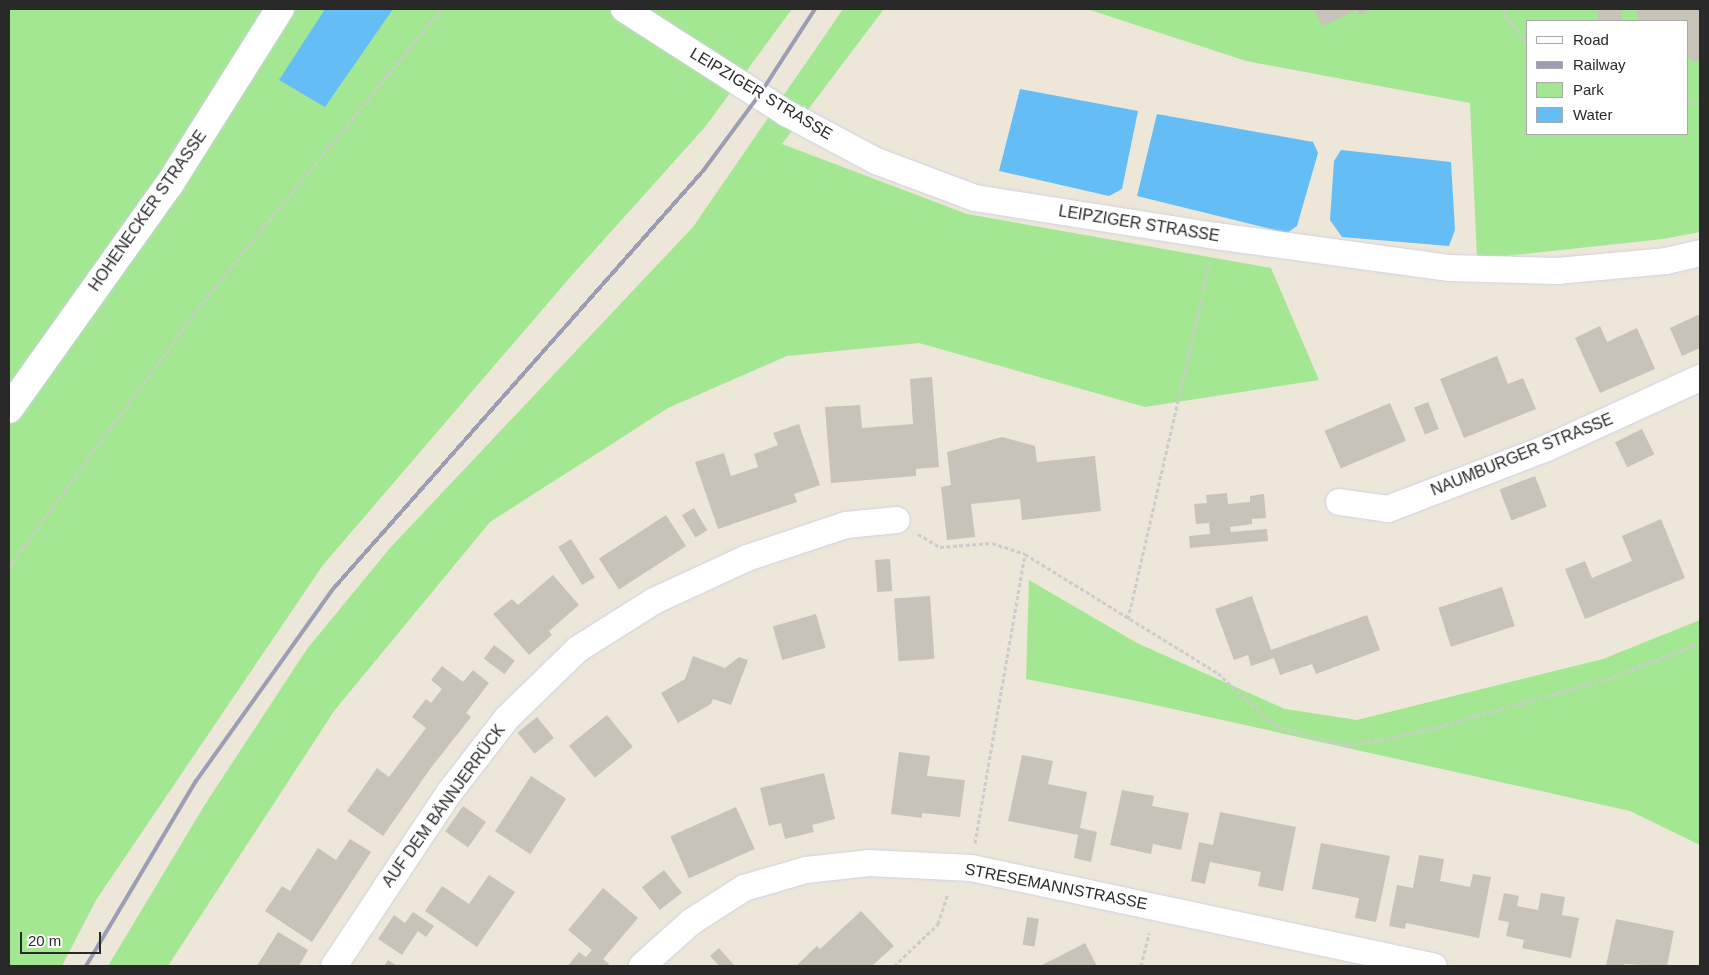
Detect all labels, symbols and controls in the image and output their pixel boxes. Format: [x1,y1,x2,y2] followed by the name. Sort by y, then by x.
[1526,20,1689,135] legend
[1573,31,1609,48] text: Road
[686,44,836,144] street label: LEIPZIGER STRASSE
[1573,56,1626,73] text: Railway
[1573,81,1604,98] text: Park
[1573,106,1612,123] text: Water
[85,127,211,295] street label: HOHENECKER STRASSE
[1057,202,1221,246] street label: LEIPZIGER STRASSE
[1428,410,1616,500] street label: NAUMBURGER STRASSE
[378,721,510,891] street label: AUF DEM BÄNNJERRÜCK
[963,860,1149,914] street label: STRESEMANNSTRASSE
[22,922,104,954] scale bar
[28,932,61,949] text: 20 m

